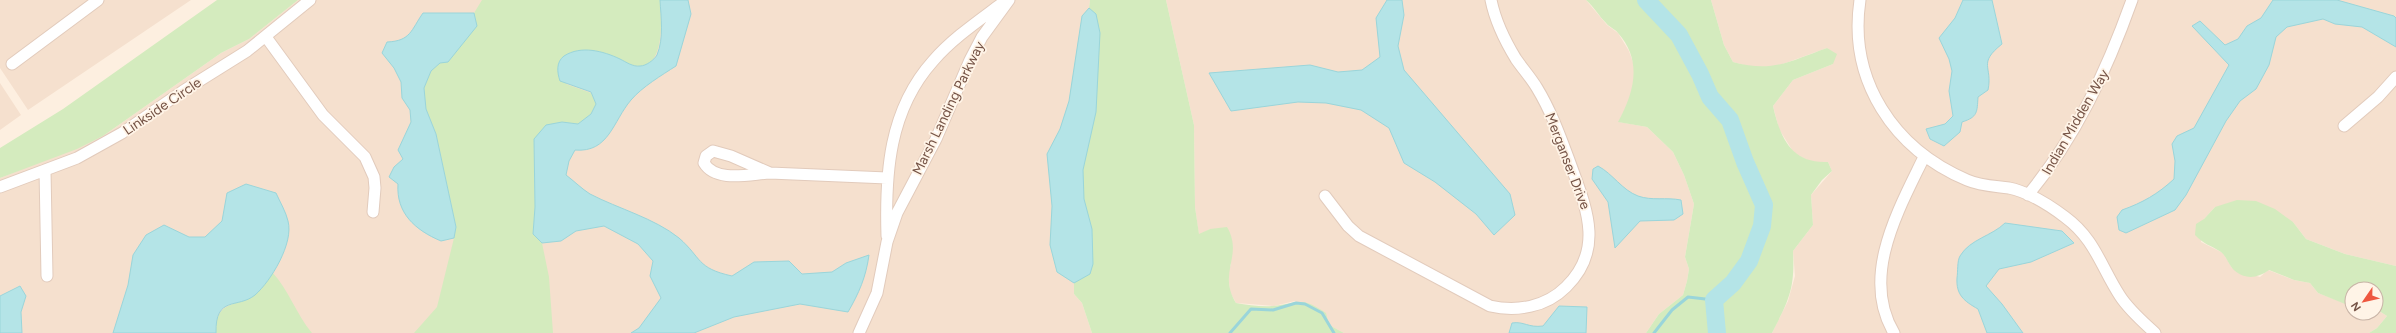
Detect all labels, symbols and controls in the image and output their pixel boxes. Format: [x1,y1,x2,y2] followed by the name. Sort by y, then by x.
[909,38,988,178] street label: Marsh Landing Parkway
[2038,66,2113,178] street label: Indian Midden Way
[120,74,205,139] street label: Linkside Circle
[1541,110,1594,212] street label: Merganser Drive
[2344,281,2384,321] north arrow
[2348,299,2364,313] text: N

